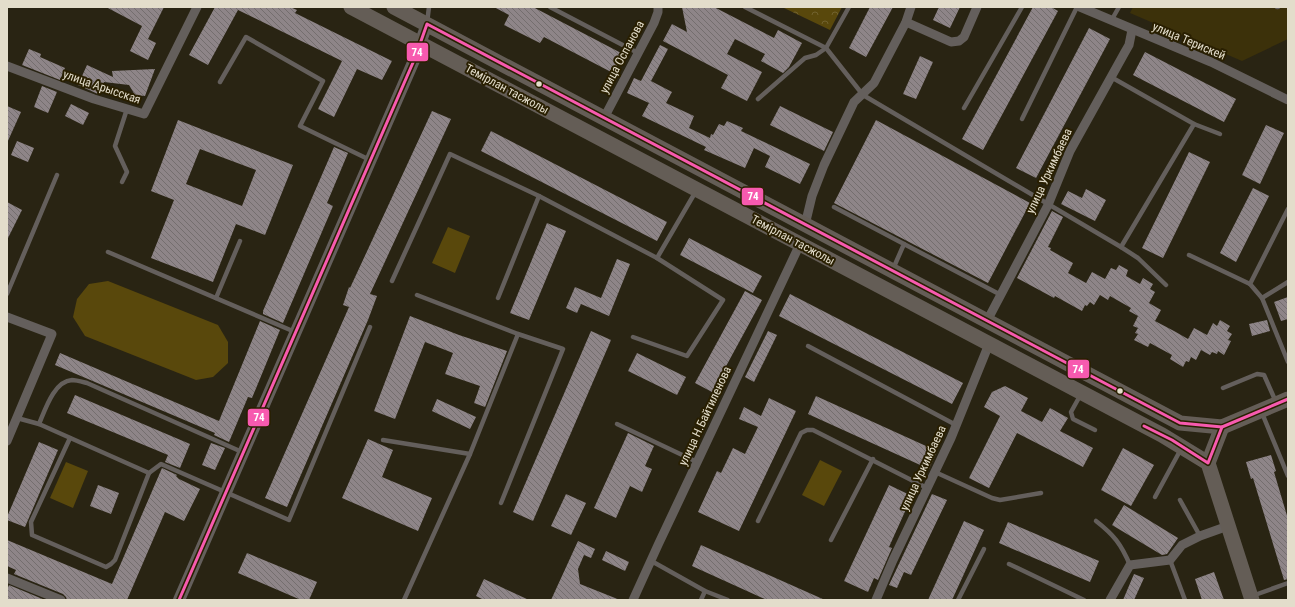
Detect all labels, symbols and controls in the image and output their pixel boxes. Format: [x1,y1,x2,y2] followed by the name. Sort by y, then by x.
[597,18,647,96] street label: улица Оспанова
[1150,19,1228,63] street label: улица Терискей
[406,42,429,62] line badge: 74
[411,46,423,59] text: 74
[463,61,551,117] street label: Темірлан тасжолы
[61,67,143,107] street label: улица Арысская
[534,79,544,89] unlabelled marker
[1023,126,1075,216] street label: улица Уркимбаева
[741,187,764,206] line badge: 74
[747,190,759,203] text: 74
[749,212,837,268] street label: Темірлан тасжолы
[1067,359,1090,379] line badge: 74
[1072,363,1084,376] text: 74
[676,364,734,468] street label: улица Н.Байтиленова
[1115,386,1125,396] unlabelled marker
[247,408,270,427] line badge: 74
[253,411,265,424] text: 74
[897,423,949,513] street label: улица Уркимбаева

